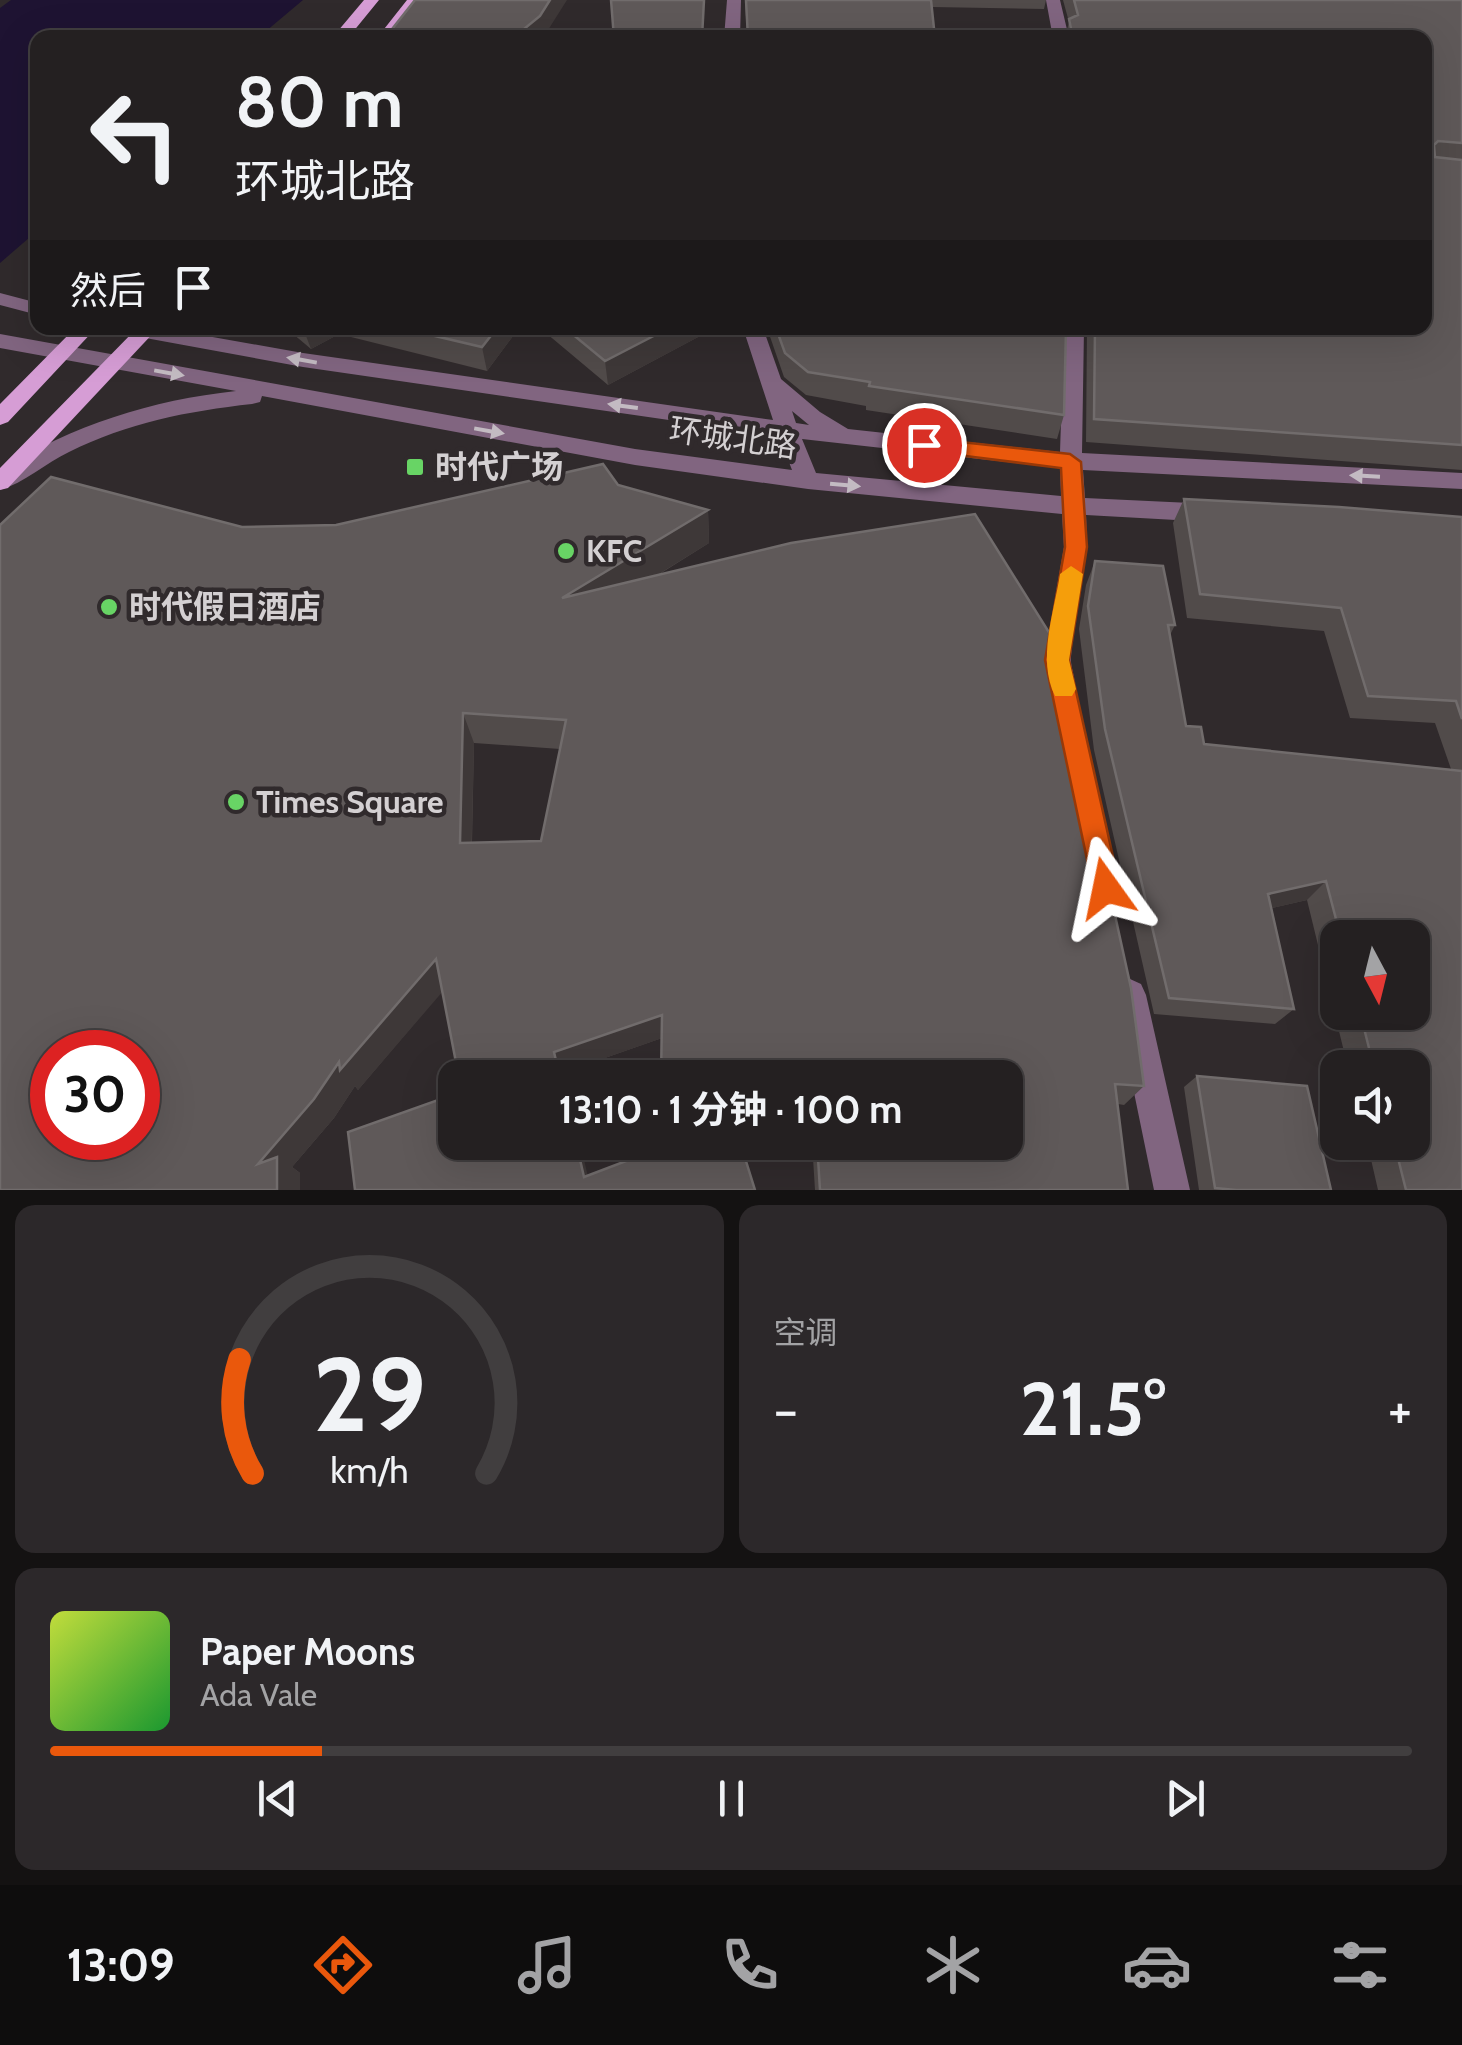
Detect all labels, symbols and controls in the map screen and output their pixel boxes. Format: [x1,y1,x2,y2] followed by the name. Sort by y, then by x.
[235,59,403,145] text: 80 m
[70,70,200,200] icon: left
[235,154,415,208] text: 环城北路
[166,260,221,315] icon: arrive
[70,267,146,314] text: 然后
[286,352,317,367] one-way arrow
[154,366,185,381] one-way arrow
[607,398,639,414] one-way arrow
[882,403,967,488] pin
[667,409,799,466] street label: 环城北路
[897,418,952,473] icon: arrive
[474,424,505,439] one-way arrow
[435,447,563,486] place label: 时代广场
[404,456,426,478] marker: 时代广场
[1348,468,1380,484] one-way arrow
[829,477,861,493] one-way arrow
[586,531,642,570] place label: KFC
[555,540,577,562] marker: KFC
[129,587,321,626] place label: 时代假日酒店
[98,596,120,618] marker: 时代假日酒店
[256,782,443,821] place label: Times Square
[225,791,247,813] marker: Times Square
[1054,836,1158,940] position arrow
[1320,920,1430,1030] north arrow
[1320,920,1430,1160] map controls
[30,1030,160,1160] speed limit sign: 30
[1320,1050,1430,1160] button: sound
[559,1086,902,1133] text: 13:10 · 1 分钟 · 100 m
[774,1313,838,1352] text: 空调
[313,1331,426,1457] text: 29
[1020,1363,1166,1454] text: 21.5°
[774,1376,798,1443] text: −
[1388,1376,1412,1443] text: +
[330,1449,408,1492] text: km/h
[200,1628,415,1675] text: Paper Moons
[200,1675,317,1714] text: Ada Vale
[250,1771,305,1826] icon: previous
[704,1771,759,1826] icon: pause
[1158,1771,1213,1826] icon: next
[308,1930,378,2000] icon: directions
[512,1930,582,2000] icon: music
[715,1930,785,2000] icon: phone
[918,1930,988,2000] icon: climate
[1122,1930,1192,2000] icon: car
[1325,1930,1395,2000] icon: filters
[67,1938,175,1992] text: 13:09

